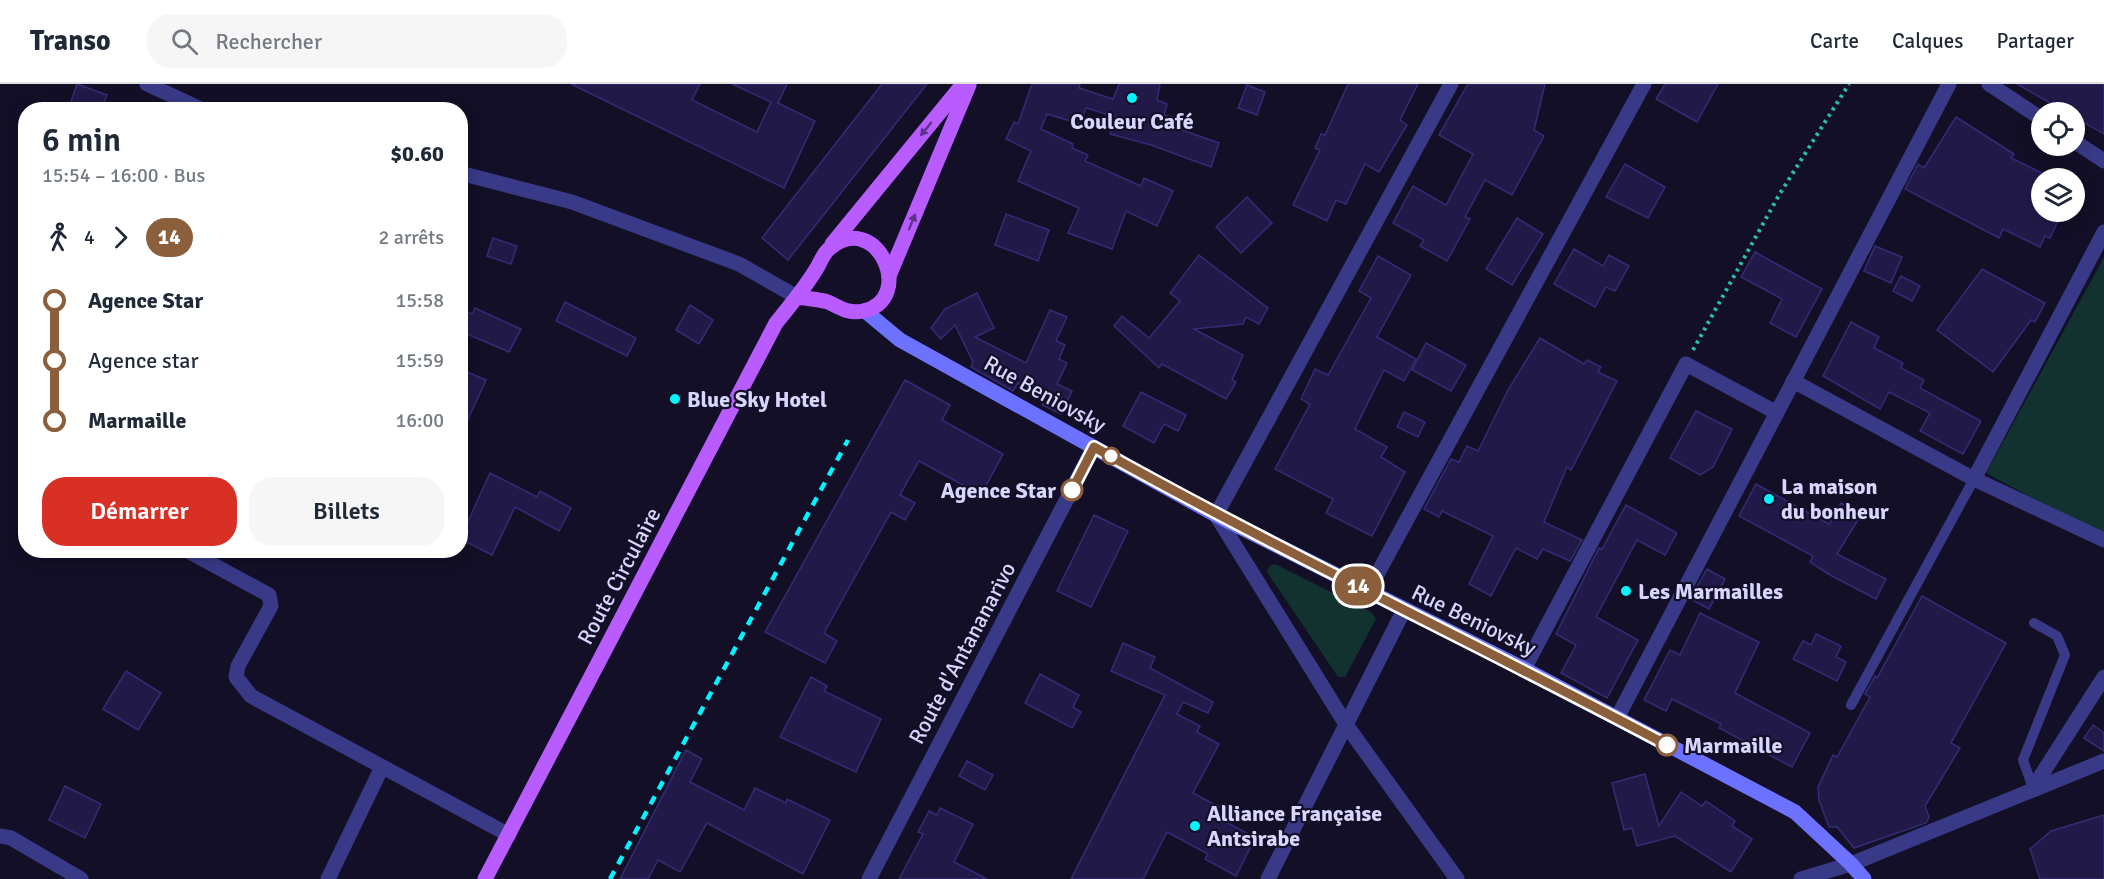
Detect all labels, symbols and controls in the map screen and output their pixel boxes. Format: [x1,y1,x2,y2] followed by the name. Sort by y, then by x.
[147,14,567,68] search box
[30,24,111,58] text: Transo
[168,25,201,58] icon: search
[216,28,322,55] text: Rechercher
[1810,28,1859,54] text: Carte
[1892,28,1963,54] text: Calques
[1996,28,2074,54] text: Partager
[1125,91,1139,105] marker: Couleur Café
[2031,102,2085,222] map controls
[2031,102,2085,156] button: locate
[1070,108,1194,135] place label: Couleur Café
[42,120,121,161] text: 6 min
[920,121,933,137] one-way arrow
[390,140,444,167] text: $0.60
[42,163,205,188] text: 15:54 – 16:00 · Bus
[2031,168,2085,222] button: layers
[908,213,917,231] one-way arrow
[42,221,75,254] icon: walk
[104,221,137,254] icon: forward
[158,224,181,250] text: 14
[84,225,95,250] text: 4
[379,225,444,250] text: 2 arrêts
[88,287,203,314] text: Agence Star
[395,288,444,313] text: 15:58
[88,347,199,374] text: Agence star
[395,348,444,373] text: 15:59
[979,349,1111,439] street label: Rue Beniovsky
[687,386,827,413] place label: Blue Sky Hotel
[668,392,682,406] marker: Blue Sky Hotel
[88,407,186,434] text: Marmaille
[395,408,444,433] text: 16:00
[1102,447,1120,465] unlabelled marker
[1781,473,1889,525] place label: La maison du bonheur
[42,477,237,546] button: Démarrer
[249,477,444,546] button: Billets
[941,477,1056,504] place label: Agence Star
[1061,479,1083,501] marker: Agence Star
[1762,492,1776,506] marker: La maison du bonheur
[572,503,666,649] street label: Route Circulaire
[903,558,1021,748] street label: Route d'Antananarivo
[1331,566,1385,606] line badge: 14
[1347,573,1369,599] text: 14
[1407,578,1541,662] street label: Rue Beniovsky
[1638,578,1783,605] place label: Les Marmailles
[1619,584,1633,598] marker: Les Marmailles
[1684,732,1782,759] place label: Marmaille
[1656,734,1678,756] marker: Marmaille
[1207,800,1382,852] place label: Alliance Française Antsirabe
[1188,819,1202,833] marker: Alliance Française Antsirabe

